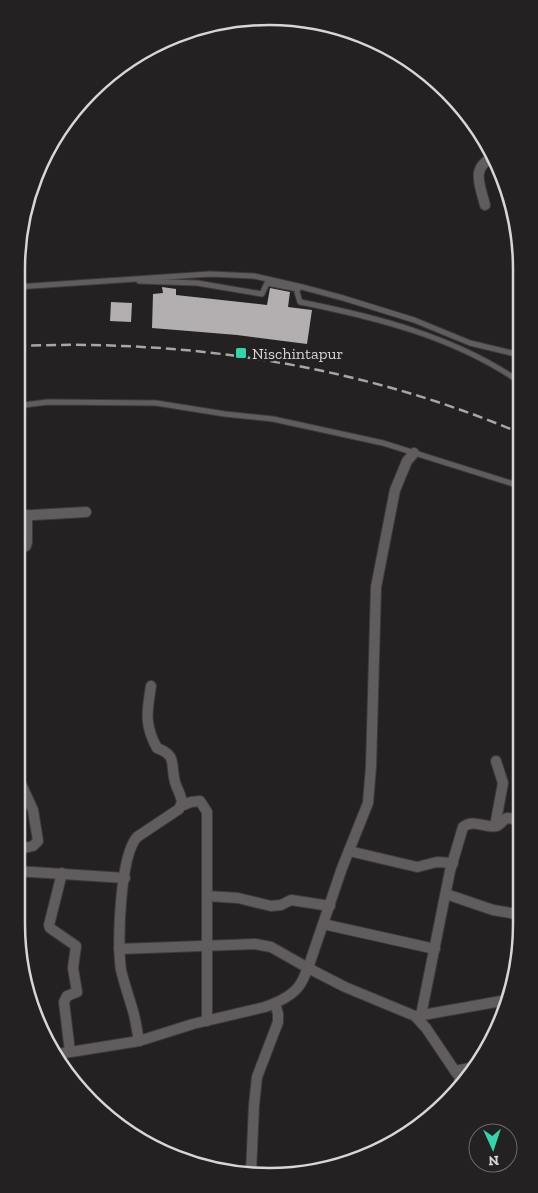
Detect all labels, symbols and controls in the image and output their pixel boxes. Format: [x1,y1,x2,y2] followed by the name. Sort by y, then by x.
[252,344,343,363] place label: Nischintapur
[234,346,248,360] marker: Nischintapur
[468,1123,518,1173] north arrow
[488,1152,499,1169] text: N

